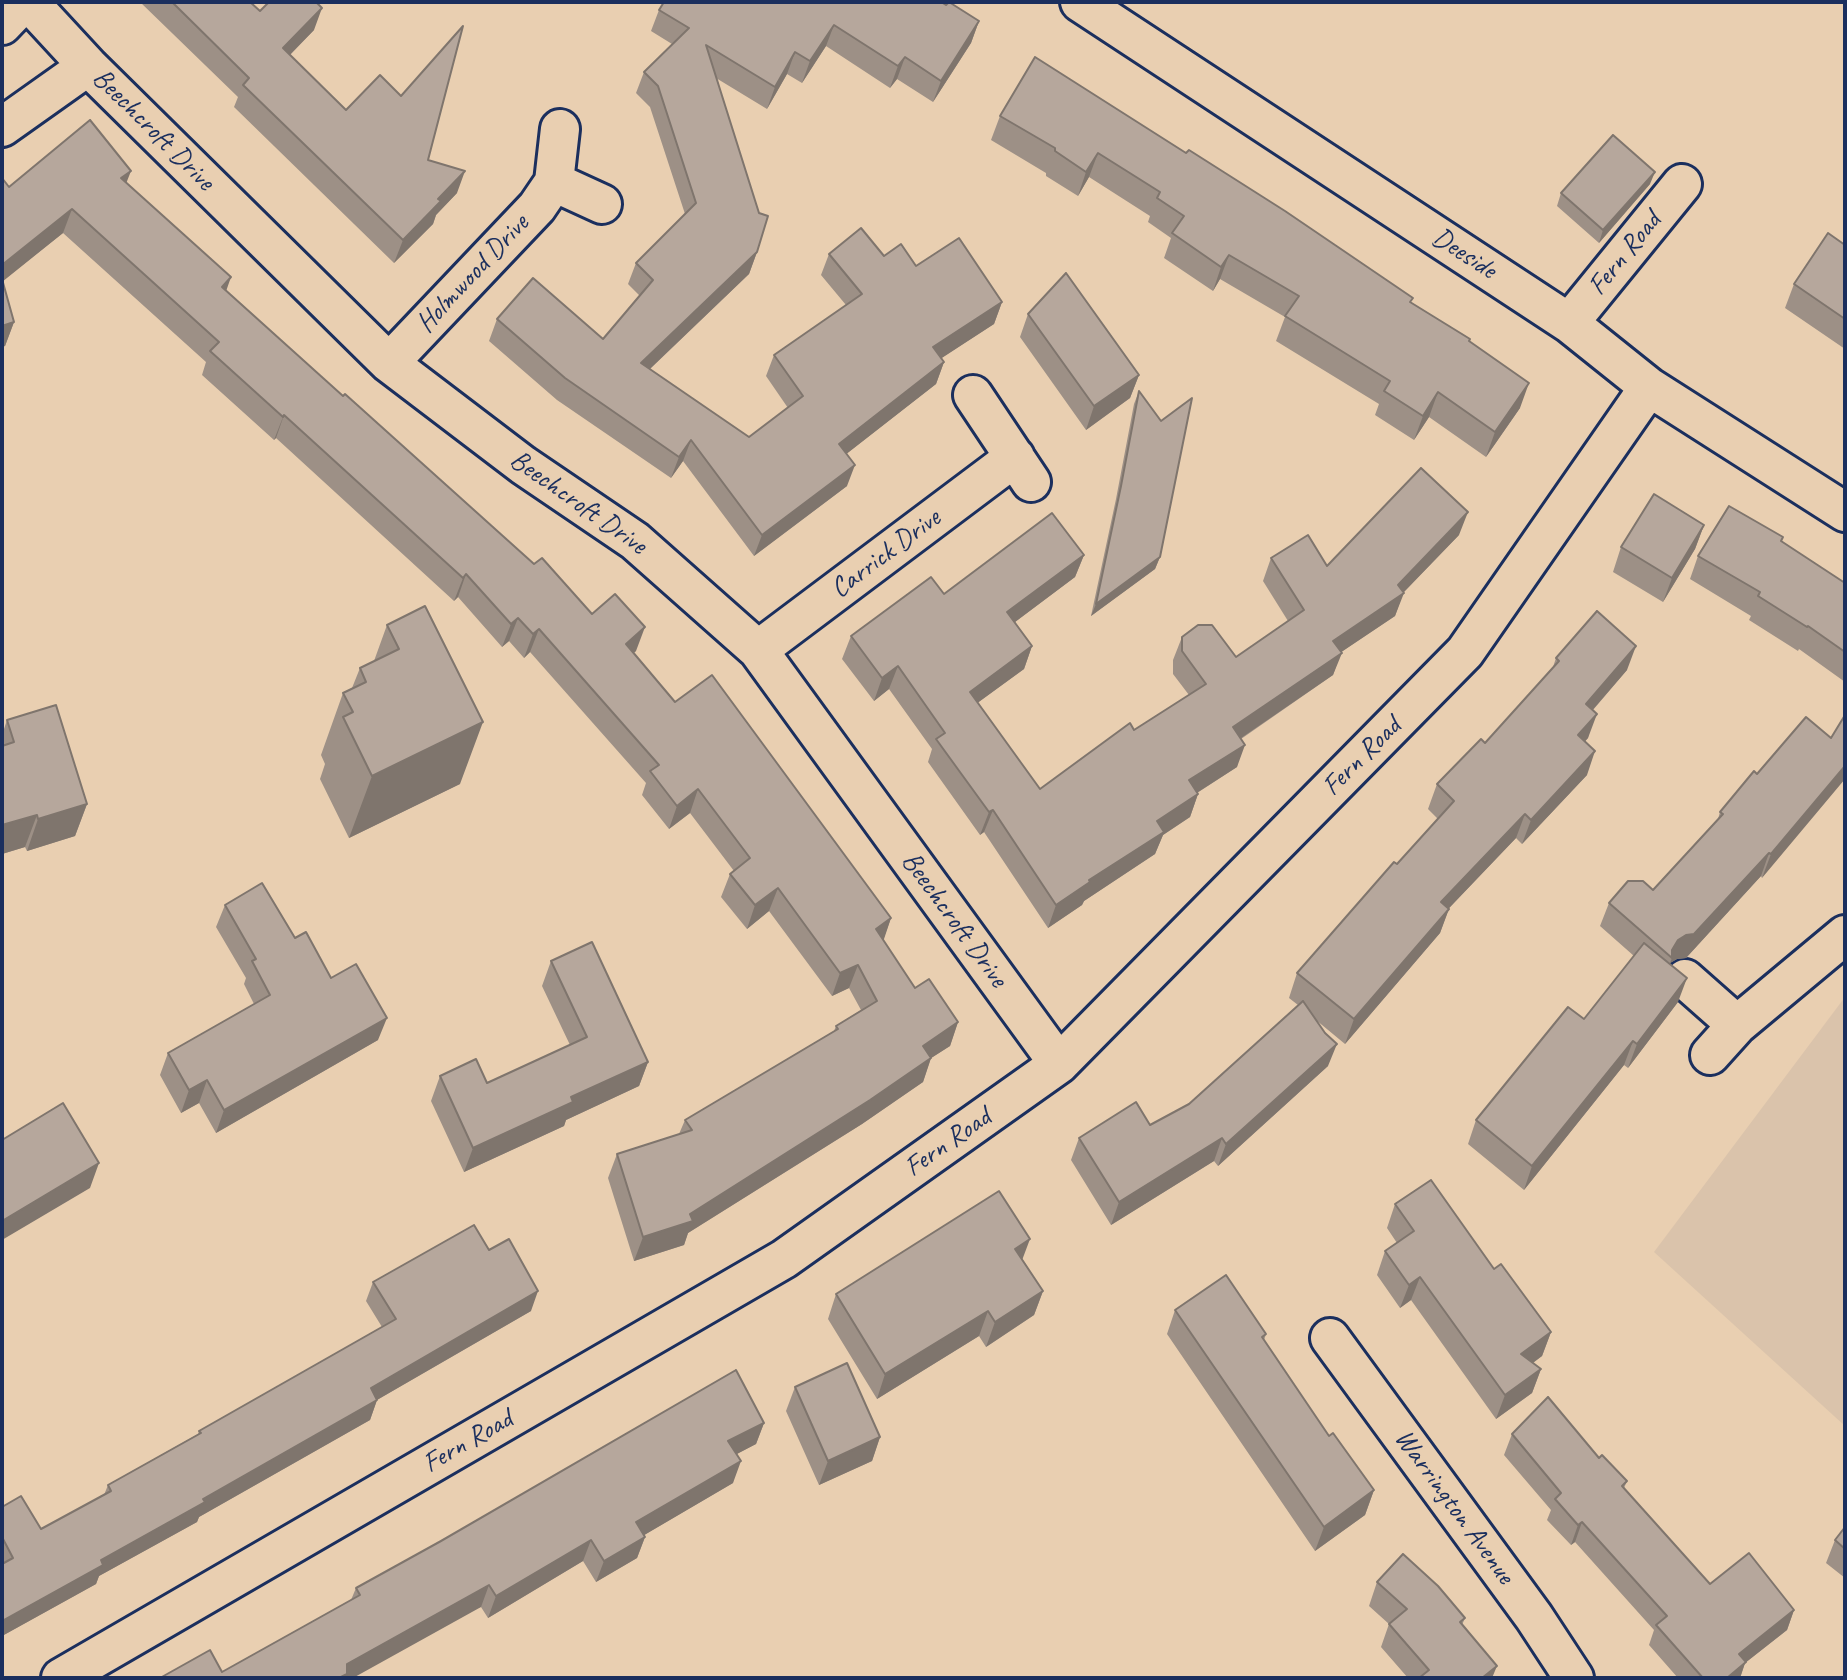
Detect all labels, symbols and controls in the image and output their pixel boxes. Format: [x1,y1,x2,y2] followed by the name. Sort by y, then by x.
[85,62,221,198] street label: Beechcroft Drive
[1581,205,1669,303] street label: Fern Road
[410,208,536,340] street label: Holmwood Drive
[1426,221,1502,287] street label: Deeside
[503,444,653,562] street label: Beechcroft Drive
[825,502,947,606] street label: Carrick Drive
[1316,711,1408,803] street label: Fern Road
[894,846,1014,994] street label: Beechcroft Drive
[898,1101,998,1185] street label: Fern Road
[417,1403,519,1481] street label: Fern Road
[1387,1423,1521,1591] street label: Warrington Avenue

